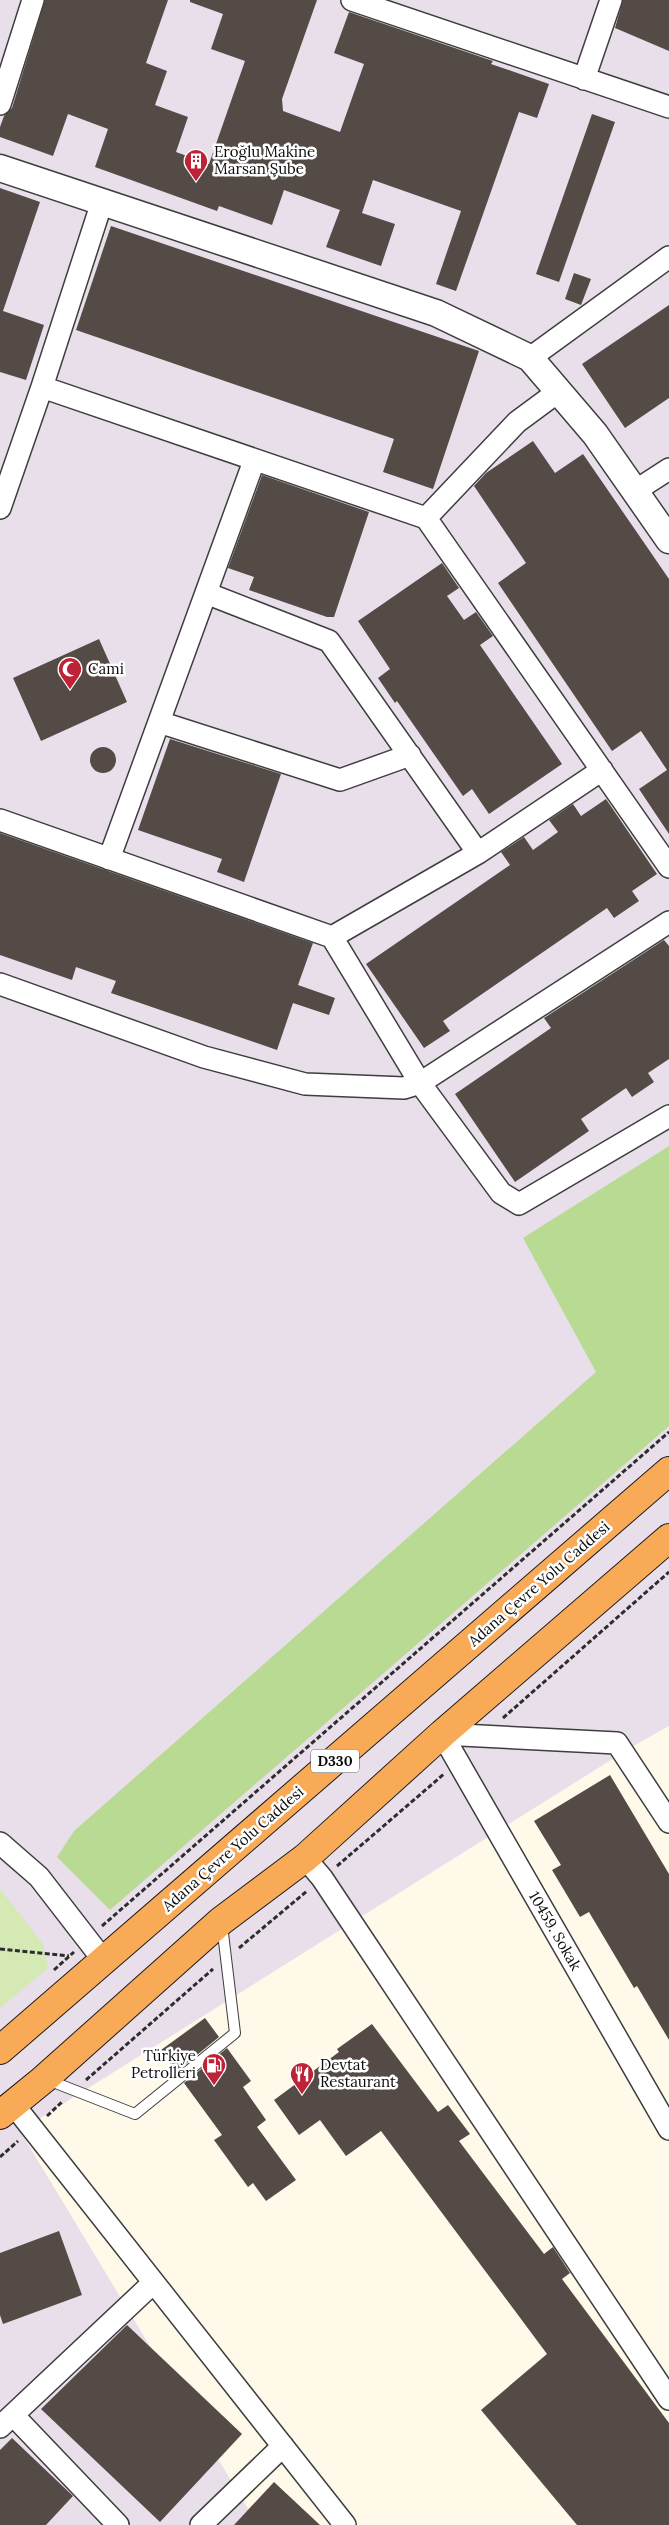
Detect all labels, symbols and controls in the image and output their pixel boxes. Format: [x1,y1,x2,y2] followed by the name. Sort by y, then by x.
[214,142,315,178] place label: Eroğlu Makine Marsan Şube
[183,148,209,182] building icon: Eroğlu Makine Marsan Şube
[57,656,83,690] mosque icon: Cami
[88,659,124,678] place label: Cami
[463,1517,613,1651] street label: Adana Çevre Yolu Caddesi
[311,1750,359,1772] road number: D330
[157,1782,307,1916] street label: Adana Çevre Yolu Caddesi
[525,1888,586,1974] street label: 10459. Sokak
[131,2046,196,2082] place label: Türkiye Petrolleri
[201,2052,227,2086] fuel station icon: Türkiye Petrolleri
[320,2055,396,2091] place label: Devtat Restaurant
[289,2061,315,2095] restaurant icon: Devtat Restaurant

